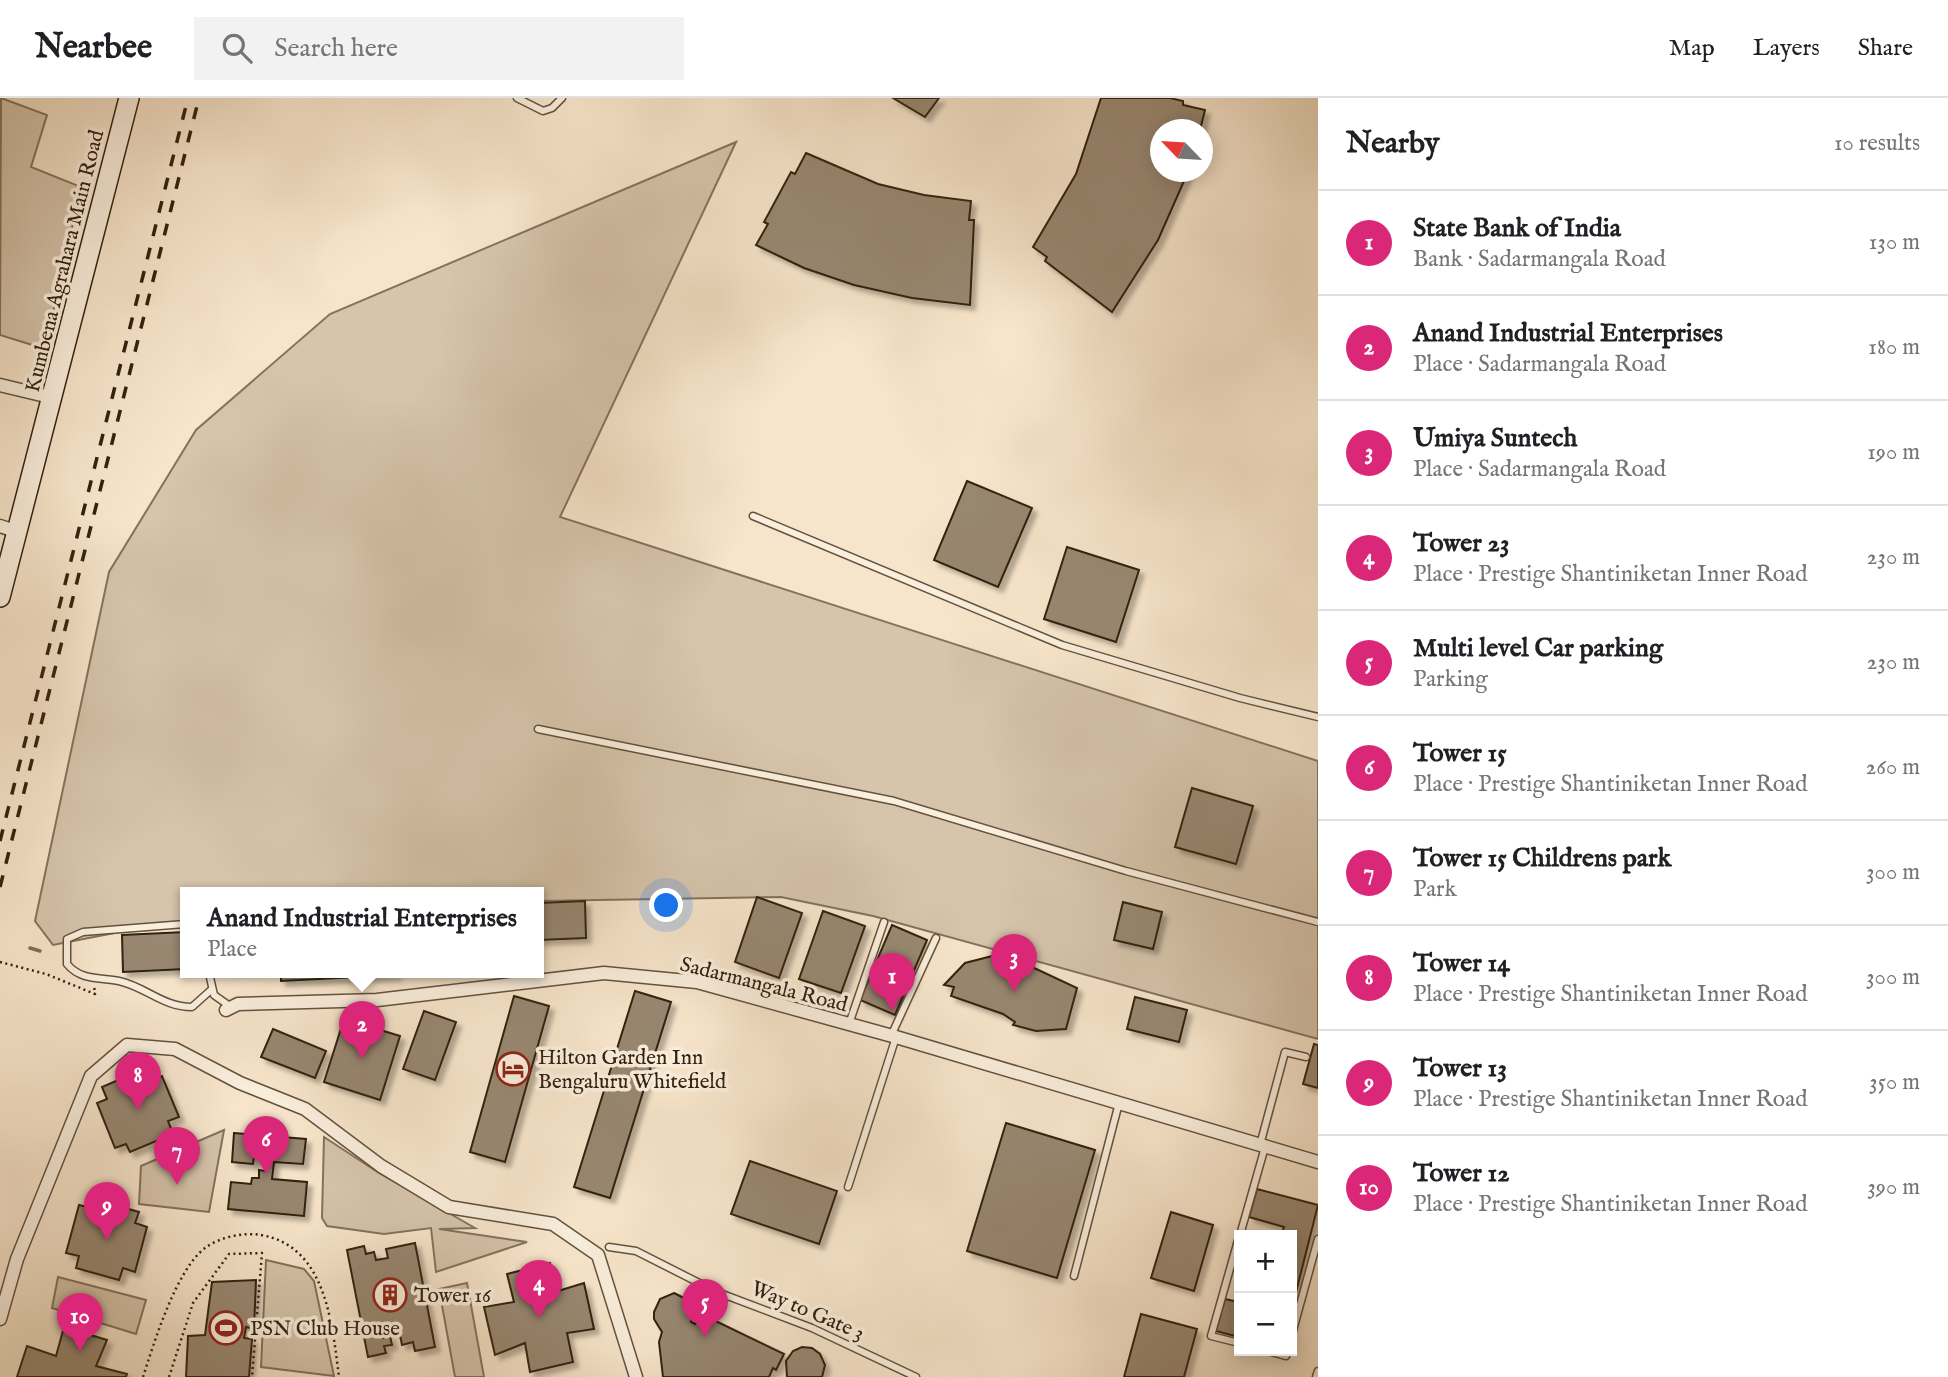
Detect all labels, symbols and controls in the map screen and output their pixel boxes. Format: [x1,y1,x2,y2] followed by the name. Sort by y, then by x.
[194,17,684,80] search box
[35,27,152,69] text: Nearbee
[218,29,256,67] icon: search
[274,32,398,65] text: Search here
[1669,33,1715,64] text: Map
[1753,33,1820,64] text: Layers
[1858,33,1913,64] text: Share
[1150,119,1213,182] north arrow
[1346,125,1439,163] text: Nearby
[20,127,111,395] street label: Kumbena Agrahara Main Road
[1834,129,1920,158] text: 10 results
[1413,212,1621,245] text: State Bank of India
[1365,228,1373,257] text: 1
[1869,228,1920,257] text: 130 m
[1413,245,1666,274] text: Bank · Sadarmangala Road
[1413,317,1723,350] text: Anand Industrial Enterprises
[1364,333,1374,362] text: 2
[1868,333,1920,362] text: 180 m
[1413,350,1666,379] text: Place · Sadarmangala Road
[1413,422,1577,455] text: Umiya Suntech
[1365,438,1373,467] text: 3
[1867,438,1920,467] text: 190 m
[1413,455,1666,484] text: Place · Sadarmangala Road
[1413,527,1509,560] text: Tower 23
[1363,543,1375,572] text: 4
[1867,543,1920,572] text: 230 m
[1413,560,1807,589] text: Place · Prestige Shantiniketan Inner Road
[1413,632,1663,665] text: Multi level Car parking
[1365,648,1373,677] text: 5
[1867,648,1920,677] text: 230 m
[1413,665,1488,694] text: Parking
[1413,737,1507,770] text: Tower 15
[1364,753,1374,782] text: 6
[1865,753,1920,782] text: 260 m
[1413,770,1807,799] text: Place · Prestige Shantiniketan Inner Road
[1413,842,1671,875] text: Tower 15 Childrens park
[1364,858,1374,887] text: 7
[1866,858,1920,887] text: 300 m
[1413,875,1457,904] text: Park
[180,887,544,978] popup
[649,888,683,922] your location
[207,902,517,935] text: Anand Industrial Enterprises
[991,934,1037,992] pin: 3
[207,935,257,964] text: Place
[1413,947,1510,980] text: Tower 14
[677,952,851,1020] street label: Sadarmangala Road
[869,953,915,1011] pin: 1
[1364,963,1374,992] text: 8
[1866,963,1920,992] text: 300 m
[1413,980,1807,1009] text: Place · Prestige Shantiniketan Inner Road
[339,1001,385,1059] pin: 2
[538,1045,727,1096] place label: Hilton Garden Inn Bengaluru Whitefield
[494,1050,532,1088] hotel icon: Hilton Garden Inn Bengaluru Whitefield
[115,1052,161,1110] pin: 8
[1413,1052,1507,1085] text: Tower 13
[1364,1068,1374,1097] text: 9
[1869,1068,1920,1097] text: 350 m
[1413,1085,1807,1114] text: Place · Prestige Shantiniketan Inner Road
[243,1116,289,1174] pin: 6
[154,1127,200,1185] pin: 7
[1413,1157,1509,1190] text: Tower 12
[1359,1173,1379,1202] text: 10
[1867,1173,1920,1202] text: 390 m
[84,1182,130,1240] pin: 9
[1413,1190,1807,1219] text: Place · Prestige Shantiniketan Inner Road
[1234,1230,1297,1356] map controls
[1234,1230,1297,1293] button: +
[516,1260,562,1318] pin: 4
[747,1275,868,1347] street label: Way to Gate 3
[371,1276,409,1314] building icon: Tower 16
[682,1279,728,1337] pin: 5
[414,1283,492,1310] place label: Tower 16
[57,1293,103,1351] pin: 10
[1234,1293,1297,1356] button: −
[207,1309,245,1347] sports icon: PSN Club House
[250,1316,400,1343] place label: PSN Club House

